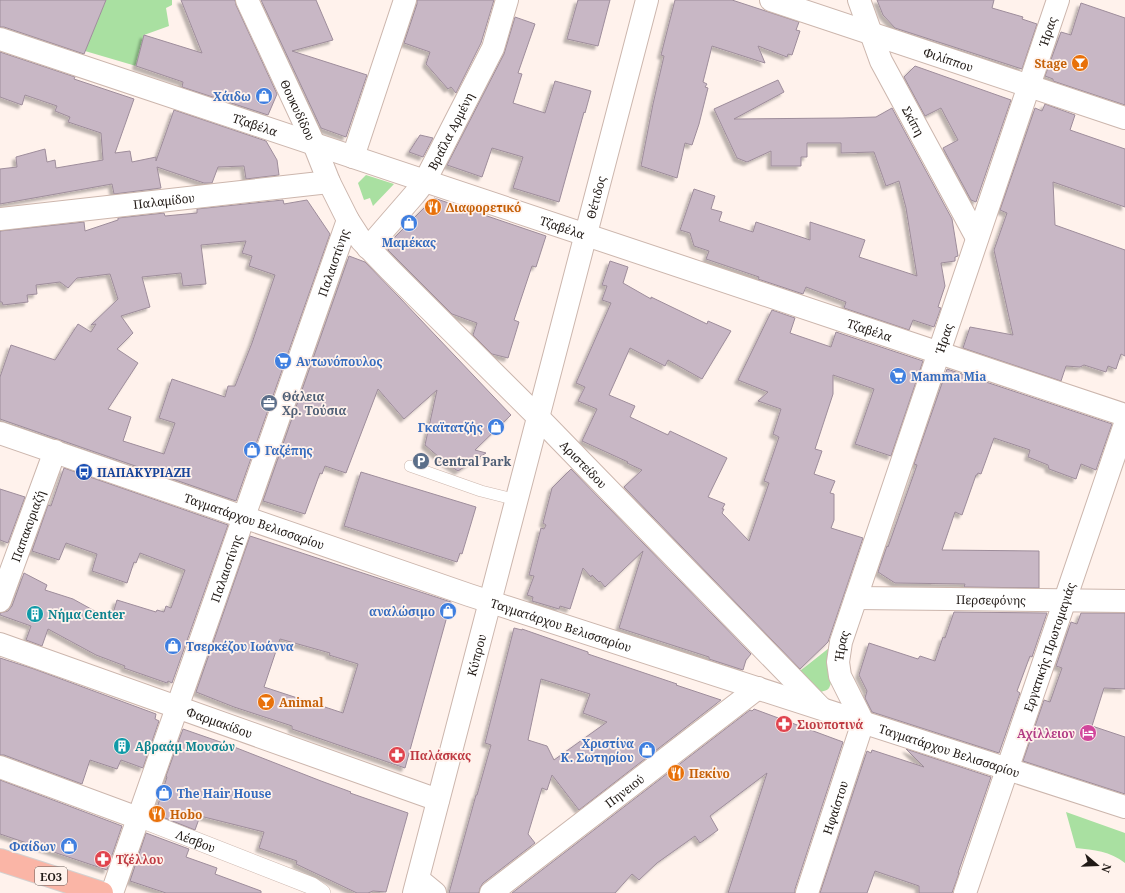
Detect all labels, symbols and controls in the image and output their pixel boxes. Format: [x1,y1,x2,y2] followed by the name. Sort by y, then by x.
[1034,14,1060,50] street label: Ήρας
[921,43,976,75] street label: Φιλίππου
[1070,53,1090,73] bar icon: Stage
[1034,55,1067,72] place label: Stage
[277,76,320,143] street label: Θουκυδίδου
[254,86,274,106] shop icon: Χάιδω
[213,88,251,105] place label: Χάιδω
[424,89,477,173] street label: Βραΐλα Αρμένη
[898,103,929,139] street label: Σκίπη
[230,109,280,140] street label: Τζαβέλα
[582,174,609,221] street label: Θέτιδος
[132,189,196,212] street label: Παλαμίδου
[423,197,443,217] restaurant icon: Διαφορετικό
[446,199,521,216] place label: Διαφορετικό
[538,212,587,242] street label: Τζαβέλα
[399,213,419,233] shop icon: Μαμέκας
[313,226,353,299] street label: Παλαιστίνης
[382,234,436,251] place label: Μαμέκας
[845,314,895,345] street label: Τζαβέλα
[930,321,957,357] street label: Ήρας
[273,351,293,371] supermarket icon: Αντωνόπουλος
[296,353,383,370] place label: Αντωνόπουλος
[888,366,908,386] supermarket icon: Mamma Mia
[911,368,986,385] place label: Mamma Mia
[282,388,346,419] place label: Θάλεια Χρ. Τούσια
[259,393,279,413] office icon: Θάλεια Χρ. Τούσια
[486,417,506,437] shop icon: Γκαϊτατζής
[418,419,483,436] place label: Γκαϊτατζής
[557,436,611,492] street label: Αριστείδου
[242,440,262,460] shop icon: Γαζέπης
[265,442,313,459] place label: Γαζέπης
[411,451,431,471] parking icon: Central Park
[434,453,511,470] place label: Central Park
[74,462,94,482] bus stop icon: ΠΑΠΑΚΥΡΙΑΖΗ
[97,464,191,481] place label: ΠΑΠΑΚΥΡΙΑΖΗ
[7,488,48,564] street label: Παπακυριαζή
[182,489,327,553] street label: Ταγματάρχου Βελισσαρίου
[206,532,246,605] street label: Παλαιστίνης
[1019,580,1079,714] street label: Εργατικής Πρωτομαγιάς
[956,591,1026,608] street label: Περσεφόνης
[488,594,634,656] street label: Ταγματάρχου Βελισσαρίου
[438,601,458,621] shop icon: αναλώσιμο
[369,603,435,620] place label: αναλώσιμο
[25,604,45,624] building icon: Νήμα Center
[48,606,126,623] place label: Νήμα Center
[830,628,853,663] street label: Ήρας
[462,632,490,678] street label: Κύπρου
[163,636,183,656] shop icon: Τσερκέζου Ιωάννα
[186,638,294,655] place label: Τσερκέζου Ιωάννα
[256,692,276,712] bar icon: Animal
[279,694,324,711] place label: Animal
[184,703,255,742] street label: Φαρμακίδου
[774,714,794,734] pharmacy icon: Σιουποτινά
[797,716,863,733] place label: Σιουποτινά
[877,719,1022,781] street label: Ταγματάρχου Βελισσαρίου
[1078,723,1098,743] hotel icon: Αχίλλειον
[1017,725,1075,742] place label: Αχίλλειον
[560,735,634,766] place label: Χριστίνα Κ. Σωτηρίου
[112,736,132,756] building icon: Αβραάμ Μουσών
[135,738,235,755] place label: Αβραάμ Μουσών
[637,740,657,760] shop icon: Χριστίνα Κ. Σωτηρίου
[387,745,407,765] pharmacy icon: Παλάσκας
[410,747,471,764] place label: Παλάσκας
[666,763,686,783] restaurant icon: Πεκίνο
[689,765,730,782] place label: Πεκίνο
[601,770,648,811] street label: Πηνειού
[818,778,852,837] street label: Ηφαίστου
[154,783,174,803] shop icon: The Hair House
[177,785,271,802] place label: The Hair House
[147,804,167,824] restaurant icon: Hobo
[170,806,202,823] place label: Hobo
[173,825,218,856] street label: Λέσβου
[59,836,79,856] shop icon: Φαίδων
[9,838,56,855] place label: Φαίδων
[1077,845,1117,885] north arrow
[93,849,113,869] pharmacy icon: Τζέλλου
[116,851,163,868] place label: Τζέλλου
[1098,862,1115,875] text: N
[35,867,67,885] road number: ΕΟ3

